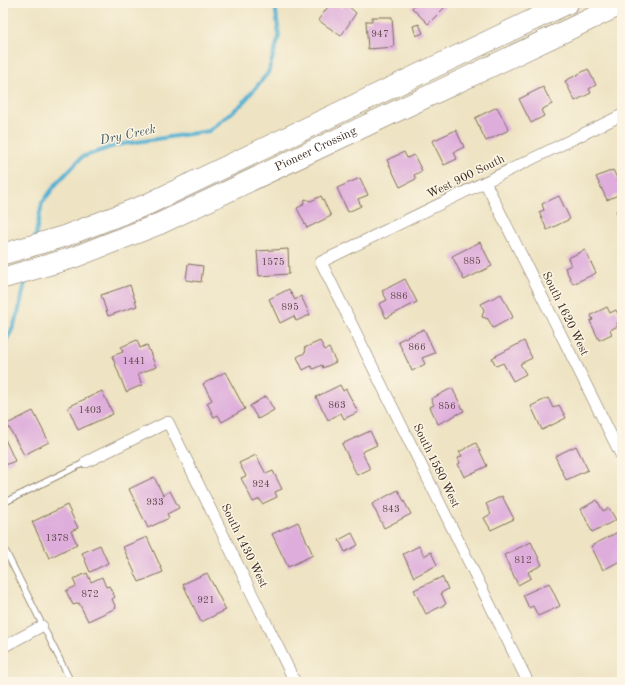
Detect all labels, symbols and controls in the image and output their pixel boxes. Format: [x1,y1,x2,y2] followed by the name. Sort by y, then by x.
[371,29,389,39] house number: 947
[98,123,157,147] water label: Dry Creek
[273,125,359,174] street label: Pioneer Crossing
[425,153,507,201] street label: West 900 South
[463,256,481,266] house number: 885
[261,257,285,267] house number: 1575
[540,270,590,358] street label: South 1620 West
[390,291,408,301] house number: 886
[281,302,299,312] house number: 895
[408,342,426,352] house number: 866
[122,356,146,366] house number: 1441
[328,400,346,410] house number: 863
[438,401,456,411] house number: 856
[78,405,102,415] house number: 1403
[411,422,462,510] street label: South 1580 West
[252,479,270,489] house number: 924
[146,497,164,507] house number: 933
[219,502,269,590] street label: South 1430 West
[382,504,400,514] house number: 843
[45,533,69,543] house number: 1378
[514,555,532,565] house number: 812
[81,589,99,599] house number: 872
[197,595,215,605] house number: 921

